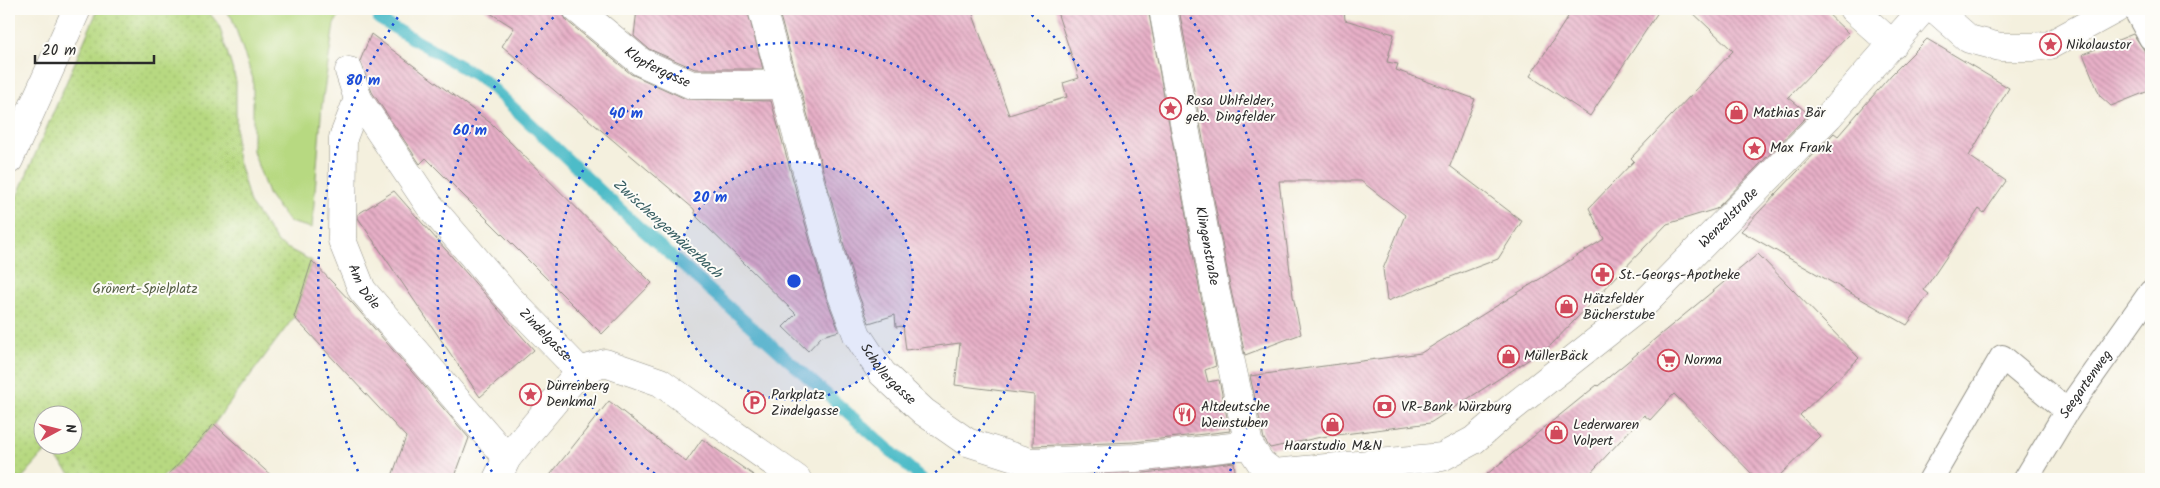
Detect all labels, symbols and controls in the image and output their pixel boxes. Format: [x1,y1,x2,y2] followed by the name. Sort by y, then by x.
[35,32,154,64] scale bar
[2038,33,2062,57] place icon: Nikolaustor
[2066,34,2132,56] place label: Nikolaustor
[42,39,76,63] text: 20 m
[619,41,695,94] street label: Klopfergasse
[346,69,380,93] text: 80 m
[1185,90,1276,128] place label: Rosa Uhlfelder, geb. Dingfelder
[1158,97,1182,121] place icon: Rosa Uhlfelder, geb. Dingfelder
[1725,101,1749,125] shop icon: Mathias Bär
[609,102,643,126] text: 40 m
[1753,102,1827,124] place label: Mathias Bär
[453,119,487,143] text: 60 m
[1742,136,1766,160] place icon: Max Frank
[1770,137,1832,159] place label: Max Frank
[607,173,729,286] water label: Zwischengemäuerbach
[1694,182,1764,253] street label: Wenzelstraße
[693,186,727,210] text: 20 m
[1189,205,1225,288] street label: Klingenstraße
[342,261,386,315] street label: Am Döle
[1591,263,1615,287] pharmacy icon: St.-Georgs-Apotheke
[1619,264,1741,286] place label: St.-Georgs-Apotheke
[785,272,803,290] centre of rings
[92,278,198,300] park label: Grönert-Spielplatz
[1583,288,1656,326] place label: Hätzfelder Bücherstube
[1555,295,1579,319] shop icon: Hätzfelder Bücherstube
[514,303,577,368] street label: Zindelgasse
[854,339,922,411] street label: Schollergasse
[1496,344,1520,368] shop icon: MüllerBäck
[1524,345,1588,367] place label: MüllerBäck
[2054,346,2118,423] street label: Seegartenweg
[1656,348,1680,372] supermarket icon: Norma
[1684,349,1722,371] place label: Norma
[546,375,610,413] place label: Dürrenberg Denkmal
[518,382,542,406] place icon: Dürrenberg Denkmal
[771,384,839,422] place label: Parkplatz Zindelgasse
[743,391,767,415] parking icon: Parkplatz Zindelgasse
[1373,395,1397,419] bank icon: VR-Bank Würzburg
[1201,396,1270,434] place label: Altdeutsche Weinstuben
[1401,396,1512,418] place label: VR-Bank Würzburg
[1173,403,1197,427] restaurant icon: Altdeutsche Weinstuben
[32,406,82,456] north arrow
[1321,412,1345,436] shop icon: Haarstudio M&N
[1573,414,1639,452] place label: Lederwaren Volpert
[1545,421,1569,445] shop icon: Lederwaren Volpert
[58,423,81,434] text: N
[1284,435,1382,457] place label: Haarstudio M&N

